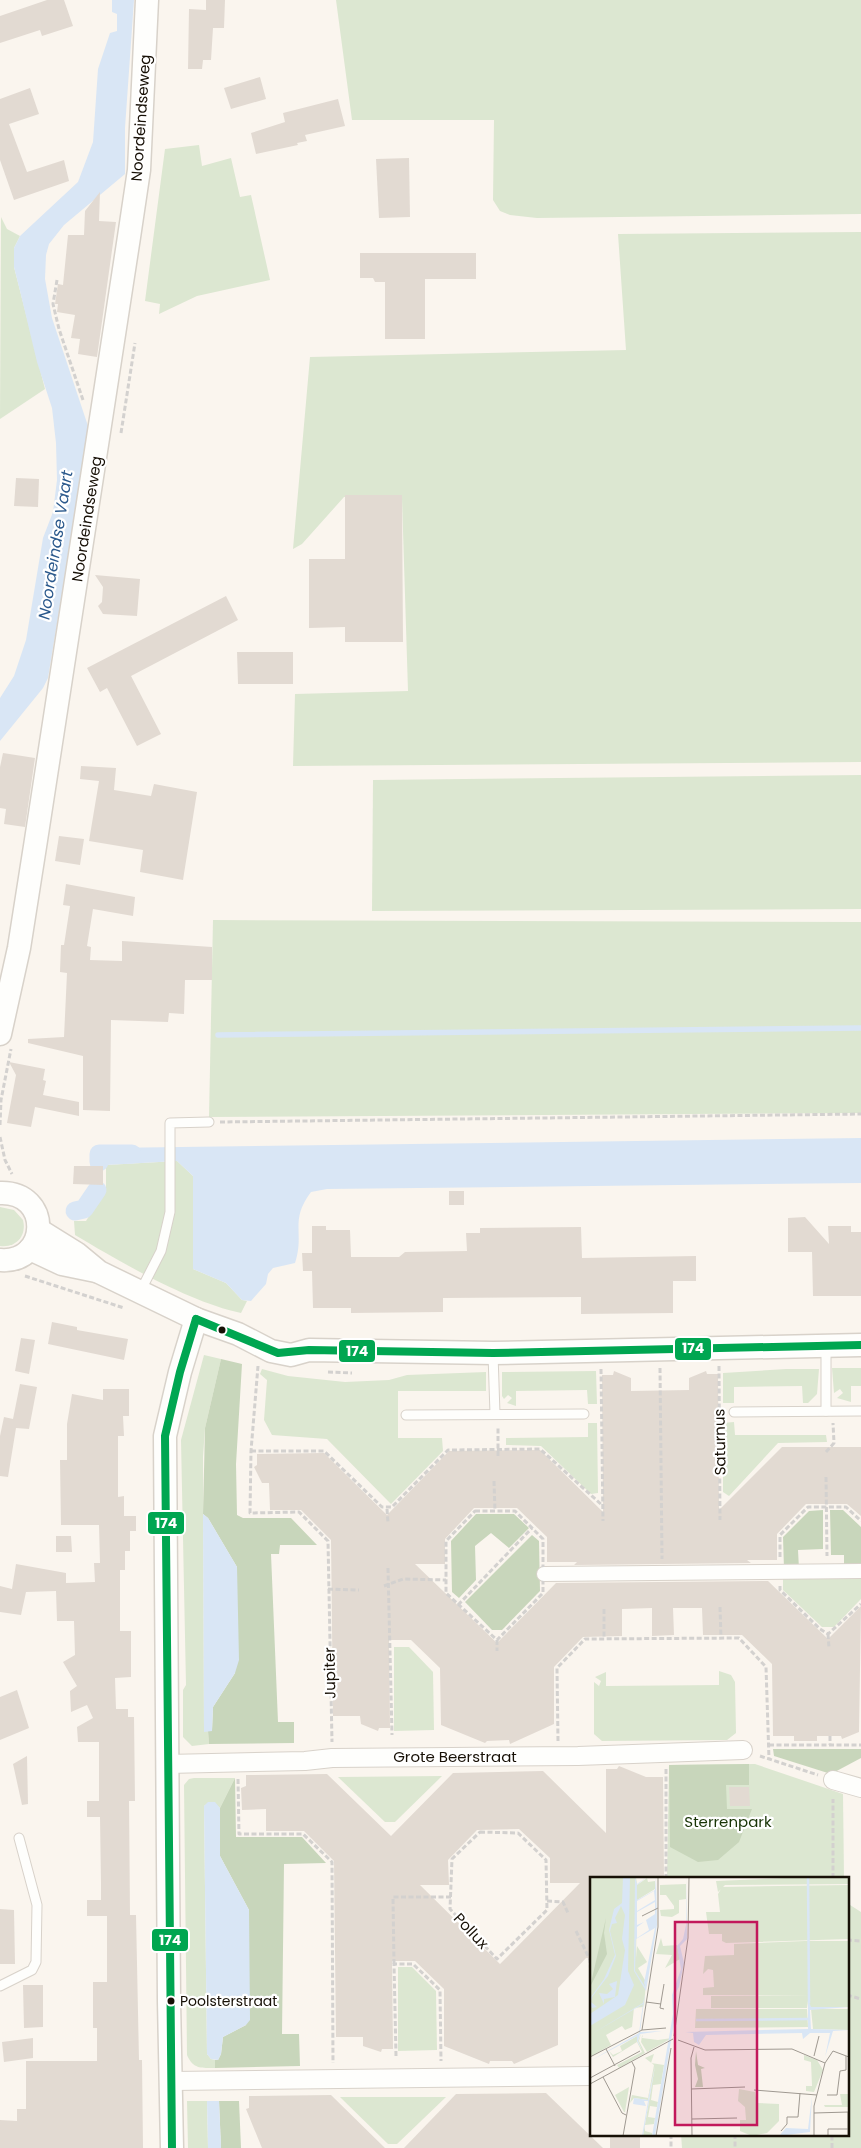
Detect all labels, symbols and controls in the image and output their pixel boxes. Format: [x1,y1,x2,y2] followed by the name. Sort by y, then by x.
[126,54,155,182] street label: Noordeindseweg
[66,455,107,583] street label: Noordeindseweg
[32,468,79,621] water label: Noordeindse Vaart
[217,1325,227,1335] unlabelled marker
[674,1337,712,1361] line badge: 174
[682,1338,704,1358] text: 174
[338,1339,376,1363] line badge: 174
[346,1341,368,1361] text: 174
[708,1408,731,1476] street label: Saturnus
[147,1511,185,1535] line badge: 174
[155,1513,177,1533] text: 174
[319,1647,340,1699] street label: Jupiter
[393,1746,517,1767] street label: Grote Beerstraat
[684,1811,772,1832] park label: Sterrenpark
[590,1877,848,2136] inset map
[449,1908,494,1953] street label: Pollux
[151,1928,189,1952] line badge: 174
[159,1930,181,1950] text: 174
[180,1991,277,2011] place label: Poolsterstraat
[166,1996,176,2006] marker: Poolsterstraat

